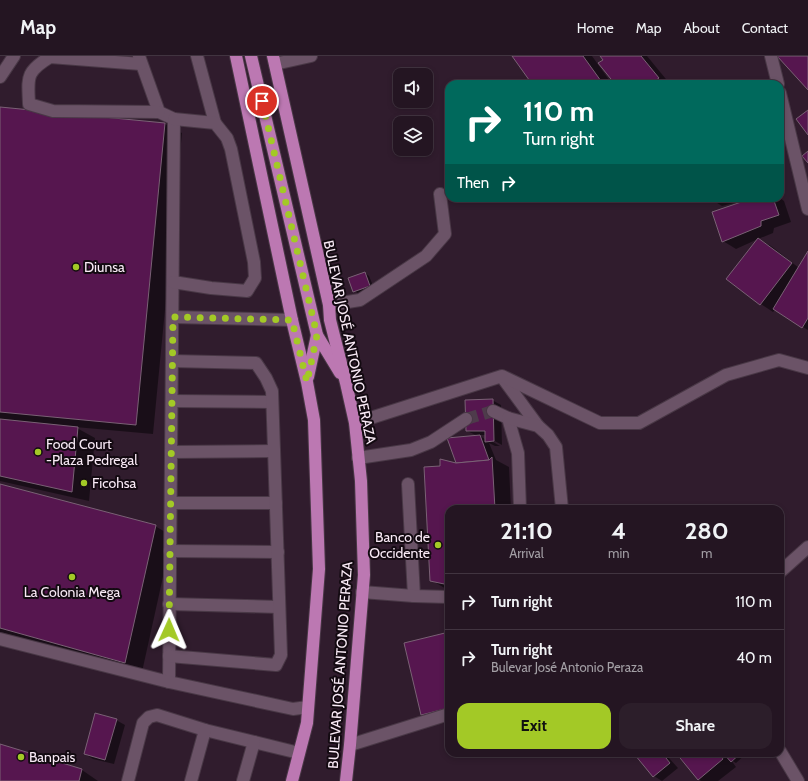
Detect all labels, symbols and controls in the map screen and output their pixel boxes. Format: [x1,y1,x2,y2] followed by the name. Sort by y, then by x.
[20,16,56,39] text: Map
[577,19,614,37] text: Home
[636,19,661,37] text: Map
[683,19,720,37] text: About
[742,19,788,37] text: Contact
[393,68,433,156] map controls
[393,68,433,108] button: sound
[245,84,279,118] pin
[251,90,273,112] icon: arrive
[523,94,594,128] text: 110 m
[457,96,509,148] icon: right
[393,116,433,156] button: layers
[523,128,594,150] text: Turn right
[497,172,519,194] icon: right
[457,174,489,192] text: Then
[320,239,380,446] street label: BULEVAR JOSÉ ANTONIO PERAZA
[84,258,125,276] place label: Diunsa
[71,262,81,272] marker: Diunsa
[46,435,138,469] place label: Food Court -Plaza Pedregal
[33,447,43,457] marker: Food Court -Plaza Pedregal
[92,474,137,492] place label: Ficohsa
[79,478,89,488] marker: Ficohsa
[500,516,553,545] text: 21:10
[611,516,626,545] text: 4
[685,516,729,545] text: 280
[369,528,430,562] place label: Banco de Occidente
[433,540,443,550] marker: Banco de Occidente
[509,545,544,561] text: Arrival
[608,545,629,561] text: min
[701,545,712,561] text: m
[324,560,356,769] street label: BULEVAR JOSÉ ANTONIO PERAZA
[67,572,77,582] marker: La Colonia Mega
[24,583,121,601] place label: La Colonia Mega
[457,591,479,613] icon: right
[491,593,552,611] text: Turn right
[735,593,772,611] text: 110 m
[148,609,190,651] position arrow
[491,641,552,659] text: Turn right
[457,647,479,669] icon: right
[736,649,772,667] text: 40 m
[491,659,643,675] text: Bulevar José Antonio Peraza
[457,703,611,749] button: Exit
[619,703,772,749] button: Share
[29,748,75,766] place label: Banpais
[16,752,26,762] marker: Banpais

